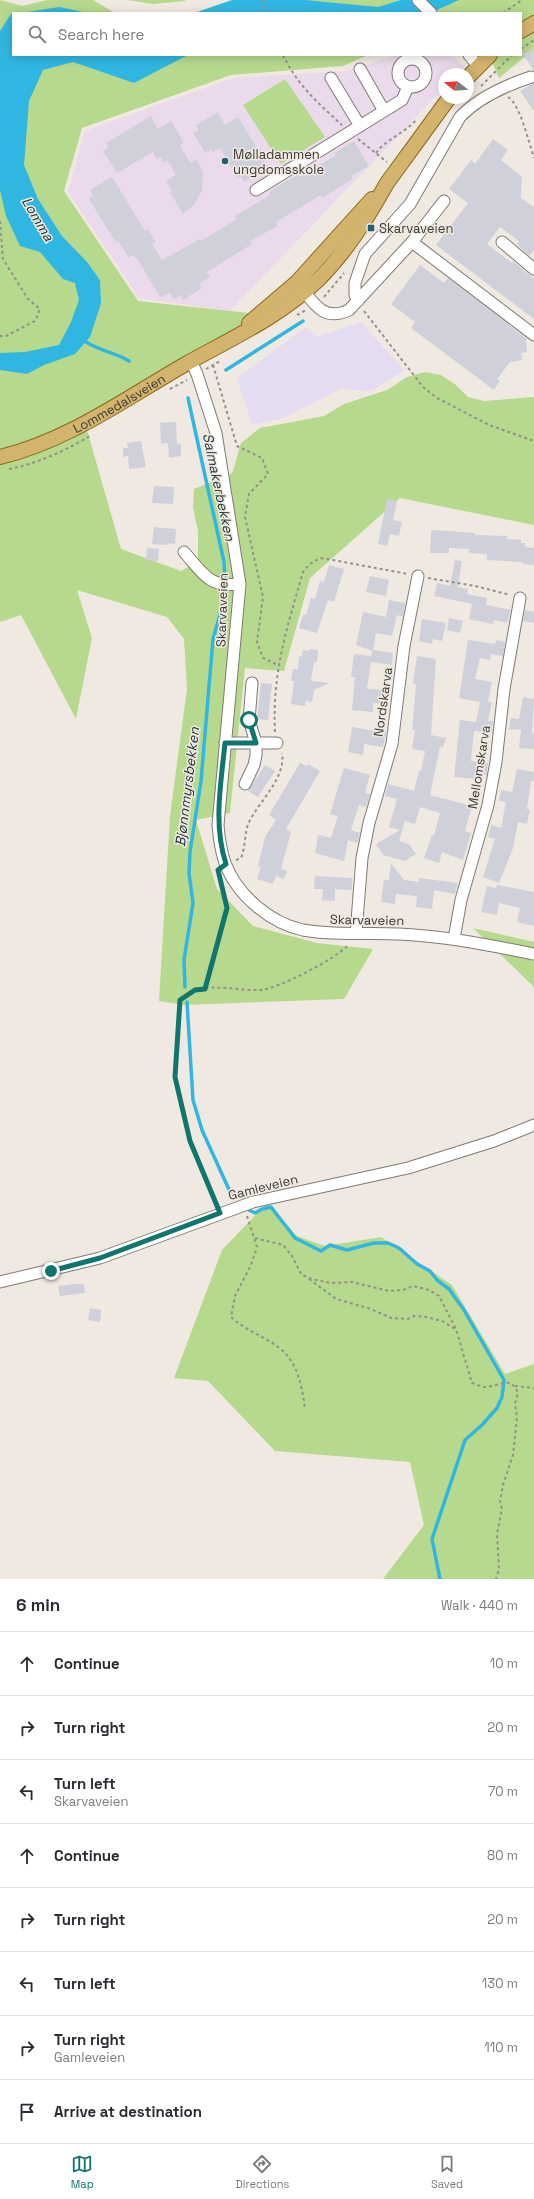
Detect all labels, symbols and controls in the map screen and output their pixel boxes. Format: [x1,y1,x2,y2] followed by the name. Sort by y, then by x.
[12,12,522,56] search box
[26,23,48,45] icon: search
[58,25,144,44] text: Search here
[438,68,474,104] north arrow
[233,146,324,178] place label: Mølladammen ungdomsskole
[220,156,230,166] marker: Mølladammen ungdomsskole
[18,194,59,245] water label: Lomma
[379,220,453,237] place label: Skarvaveien
[366,223,376,233] marker: Skarvaveien
[70,370,168,437] street label: Lommedalsveien
[199,431,239,543] water label: Salmakerbekken
[212,573,232,647] street label: Skarvaveien
[370,666,396,738] street label: Nordskarva
[240,711,258,729] route start
[464,723,494,810] street label: Mellomskarva
[171,726,203,848] water label: Bjønnmyrsbekken
[330,911,404,929] street label: Skarvaveien
[226,1170,300,1204] street label: Gamleveien
[42,1262,60,1280] route end
[16,1594,60,1616] text: 6 min
[441,1597,518,1614] text: Walk · 440 m
[16,1653,38,1675] icon: ahead
[54,1654,120,1673] text: Continue
[490,1655,518,1672] text: 10 m
[16,1717,38,1739] icon: right
[54,1718,125,1737] text: Turn right
[487,1719,518,1736] text: 20 m
[54,1774,116,1793] text: Turn left
[16,1781,38,1803] icon: left
[488,1783,518,1800] text: 70 m
[54,1793,128,1810] text: Skarvaveien
[16,1845,38,1867] icon: ahead
[54,1846,120,1865] text: Continue
[487,1847,518,1864] text: 80 m
[16,1909,38,1931] icon: right
[54,1910,125,1929] text: Turn right
[487,1911,518,1928] text: 20 m
[16,1973,38,1995] icon: left
[54,1974,116,1993] text: Turn left
[482,1975,518,1992] text: 130 m
[54,2030,125,2049] text: Turn right
[16,2037,38,2059] icon: right
[484,2039,518,2056] text: 110 m
[54,2049,125,2066] text: Gamleveien
[16,2101,38,2123] icon: arrive
[54,2102,202,2121] text: Arrive at destination
[71,2153,94,2191] tab: Map
[235,2153,289,2191] tab: Directions
[431,2153,463,2191] tab: Saved

